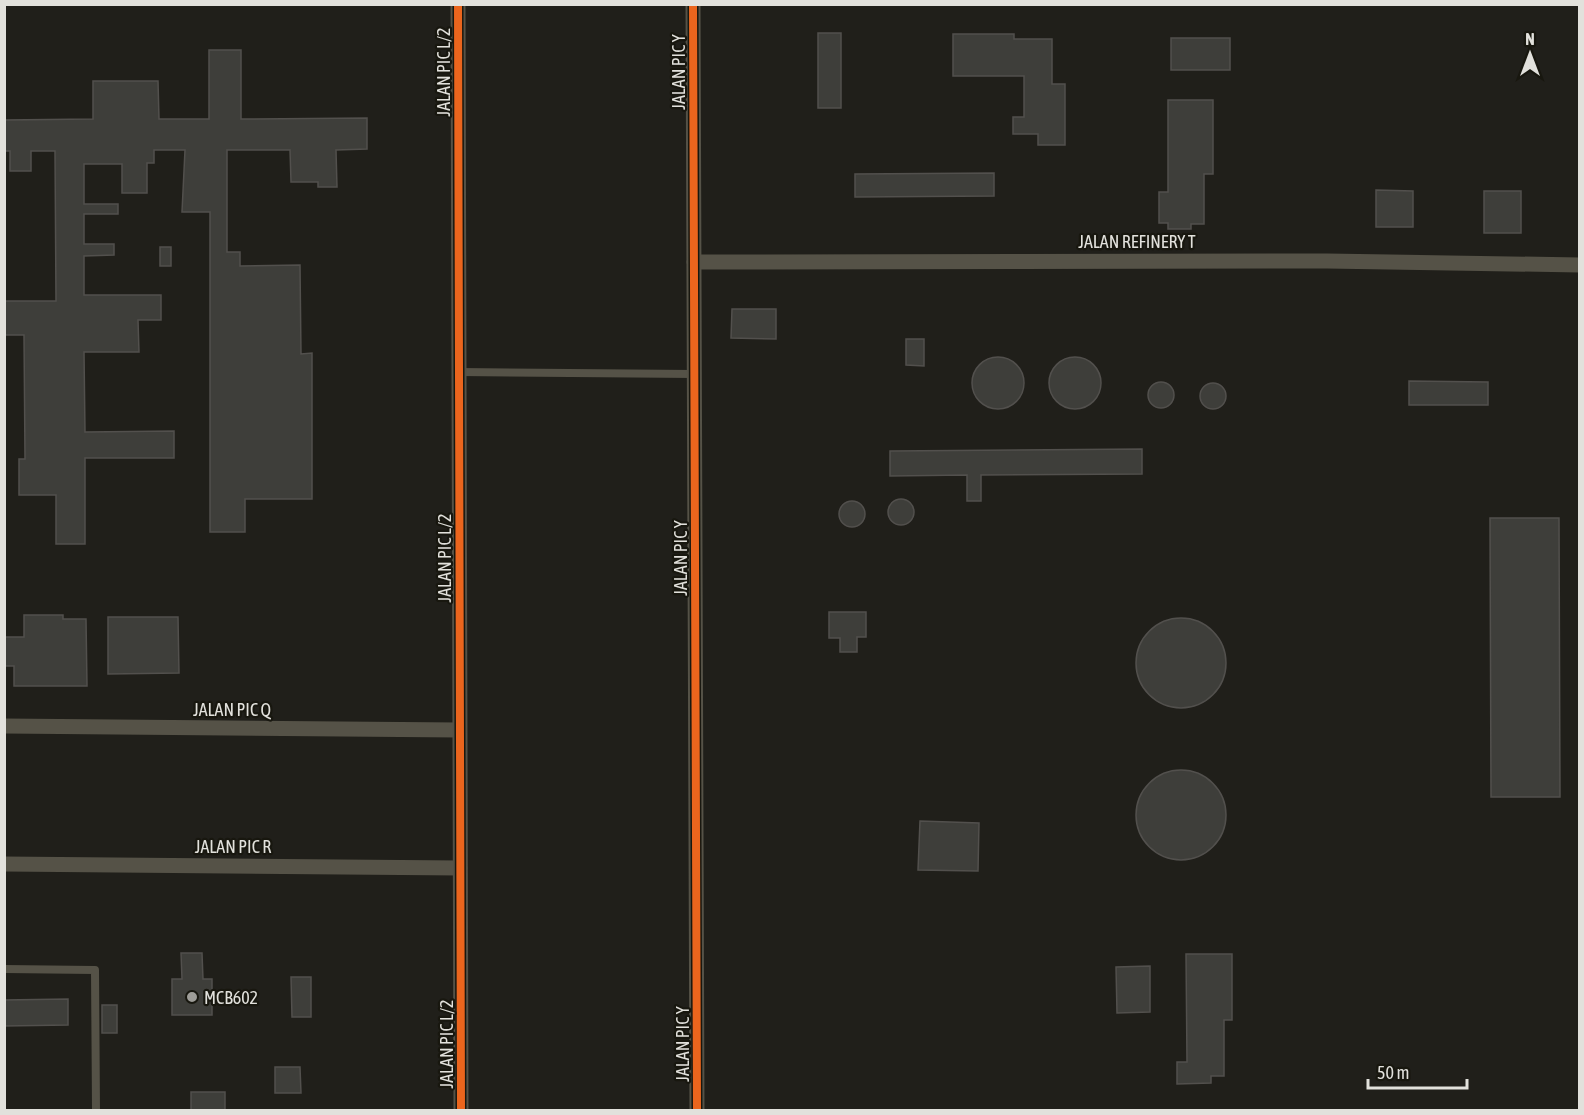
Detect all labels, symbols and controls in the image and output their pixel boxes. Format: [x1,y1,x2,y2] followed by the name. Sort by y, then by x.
[1500,24,1560,84] north arrow
[433,28,454,116] street label: JALAN PIC L/2
[1525,30,1535,48] text: N
[668,34,689,110] street label: JALAN PIC Y
[1078,231,1196,252] street label: JALAN REFINERY T
[434,514,455,602] street label: JALAN PIC L/2
[670,520,691,596] street label: JALAN PIC Y
[193,699,271,720] street label: JALAN PIC Q
[195,836,271,857] street label: JALAN PIC R
[204,987,258,1008] place label: MCB602
[185,990,199,1004] marker: MCB602
[436,1000,457,1088] street label: JALAN PIC L/2
[672,1006,693,1082] street label: JALAN PIC Y
[1368,1052,1467,1090] scale bar
[1377,1062,1409,1083] text: 50 m

